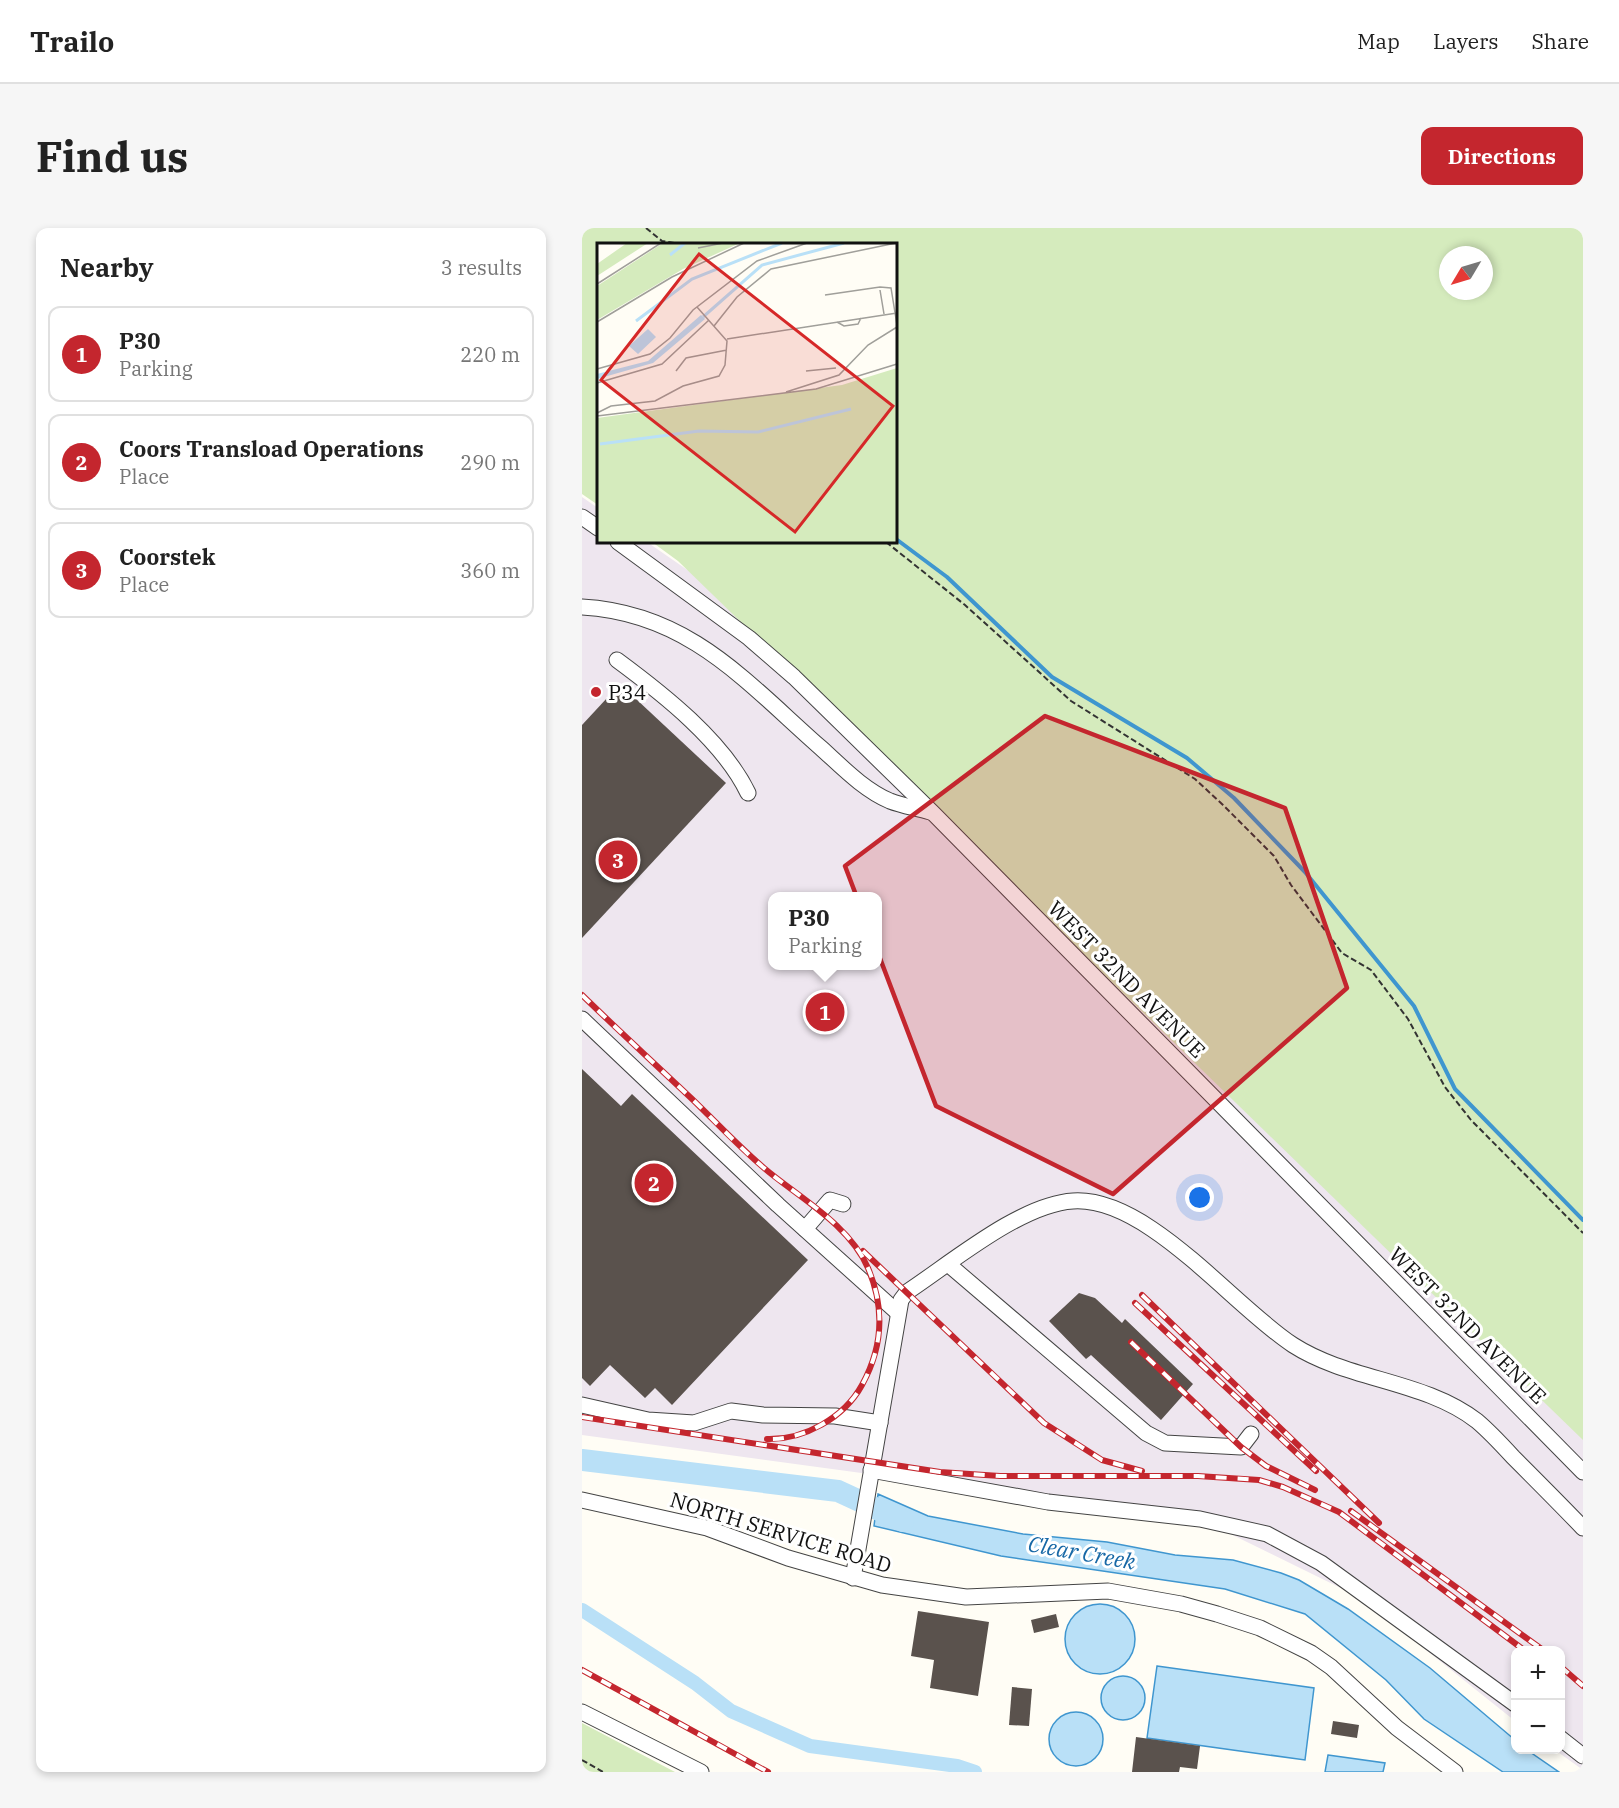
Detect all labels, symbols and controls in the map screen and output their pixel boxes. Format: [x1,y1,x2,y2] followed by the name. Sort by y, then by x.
[30,23,114,60] text: Trailo
[1357,27,1400,55] text: Map
[1433,27,1499,55] text: Layers
[1532,27,1589,55] text: Share
[1421,127,1583,185] button: Directions
[36,129,188,184] text: Find us
[597,243,897,543] inset map
[1439,246,1493,300] north arrow
[60,250,154,284] text: Nearby
[441,254,522,281] text: 3 results
[119,326,160,355] text: P30
[76,341,88,368] text: 1
[460,341,520,368] text: 220 m
[119,355,193,382] text: Parking
[119,434,424,463] text: Coors Transload Operations
[76,449,88,476] text: 2
[460,449,520,476] text: 290 m
[119,463,169,490] text: Place
[119,542,215,571] text: Coorstek
[76,557,88,584] text: 3
[460,557,520,584] text: 360 m
[119,571,169,598] text: Place
[608,678,646,706] place label: P34
[589,685,603,699] marker: P34
[598,838,638,882] pin: 3
[768,892,882,970] popup
[1042,894,1212,1064] street label: WEST 32ND AVENUE
[788,903,830,932] text: P30
[788,932,862,959] text: Parking
[806,990,844,1034] pin: 1
[634,1160,674,1206] pin: 2
[1185,1183,1214,1212] your location
[1383,1240,1553,1410] street label: WEST 32ND AVENUE
[667,1485,895,1579] street label: NORTH SERVICE ROAD
[1026,1528,1138,1576] water label: Clear Creek
[1511,1646,1565,1754] map controls
[1511,1646,1565,1700] button: +
[1511,1700,1565,1754] button: −

